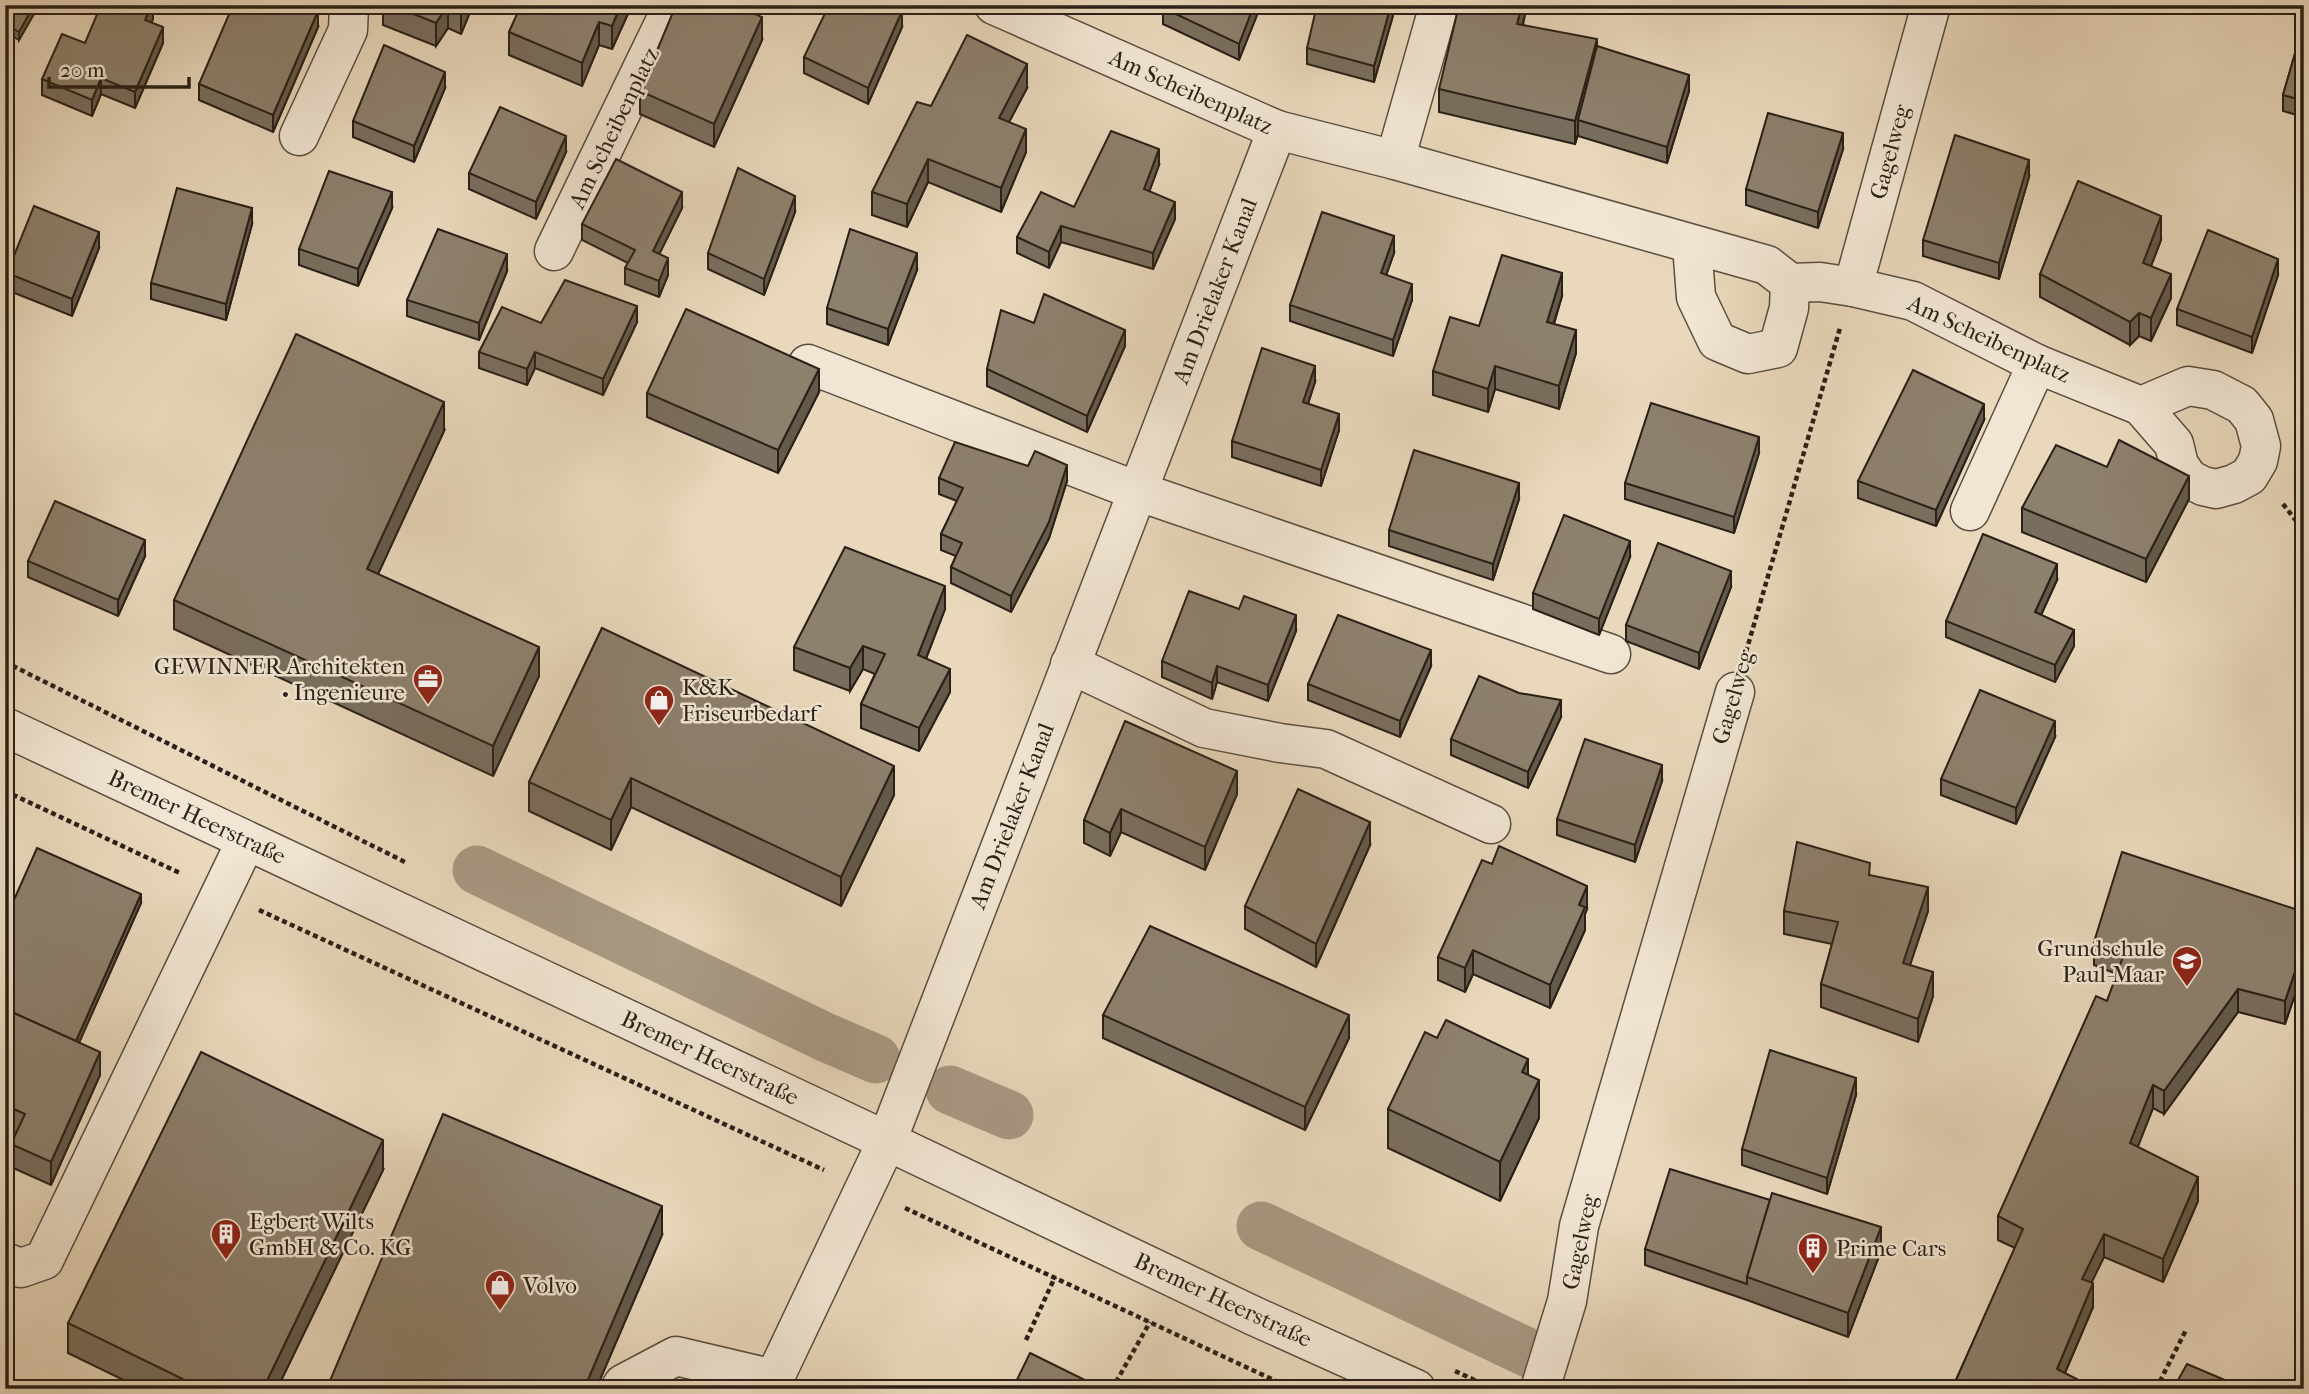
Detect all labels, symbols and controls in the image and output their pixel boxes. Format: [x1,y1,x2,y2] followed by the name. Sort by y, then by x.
[563,43,665,214] street label: Am Scheibenplatz
[1104,43,1277,140] street label: Am Scheibenplatz
[49,46,189,90] scale bar
[60,58,105,82] text: 20 m
[1864,101,1916,202] street label: Gagelweg
[1167,194,1263,389] street label: Am Drielaker Kanal
[1903,289,2075,388] street label: Am Scheibenplatz
[1707,646,1760,747] street label: Gagelweg
[154,653,406,706] place label: GEWINNER Architekten • Ingenieure
[411,662,445,706] office icon: GEWINNER Architekten • Ingenieure
[682,674,822,727] place label: K&K Friseurbedarf
[642,683,676,727] shop icon: K&K Friseurbedarf
[964,719,1060,914] street label: Am Drielaker Kanal
[104,764,290,870] street label: Bremer Heerstraße
[2037,935,2164,988] place label: Grundschule Paul-Maar
[2170,944,2204,988] school or university icon: Grundschule Paul-Maar
[617,1005,803,1111] street label: Bremer Heerstraße
[1557,1191,1603,1292] street label: Gagelweg
[249,1208,412,1261] place label: Egbert Wilts GmbH & Co. KG
[209,1217,243,1261] building icon: Egbert Wilts GmbH & Co. KG
[1796,1231,1830,1275] building icon: Prime Cars
[1836,1235,1946,1262] place label: Prime Cars
[1130,1247,1316,1353] street label: Bremer Heerstraße
[483,1268,517,1312] shop icon: Volvo
[522,1272,577,1299] place label: Volvo

